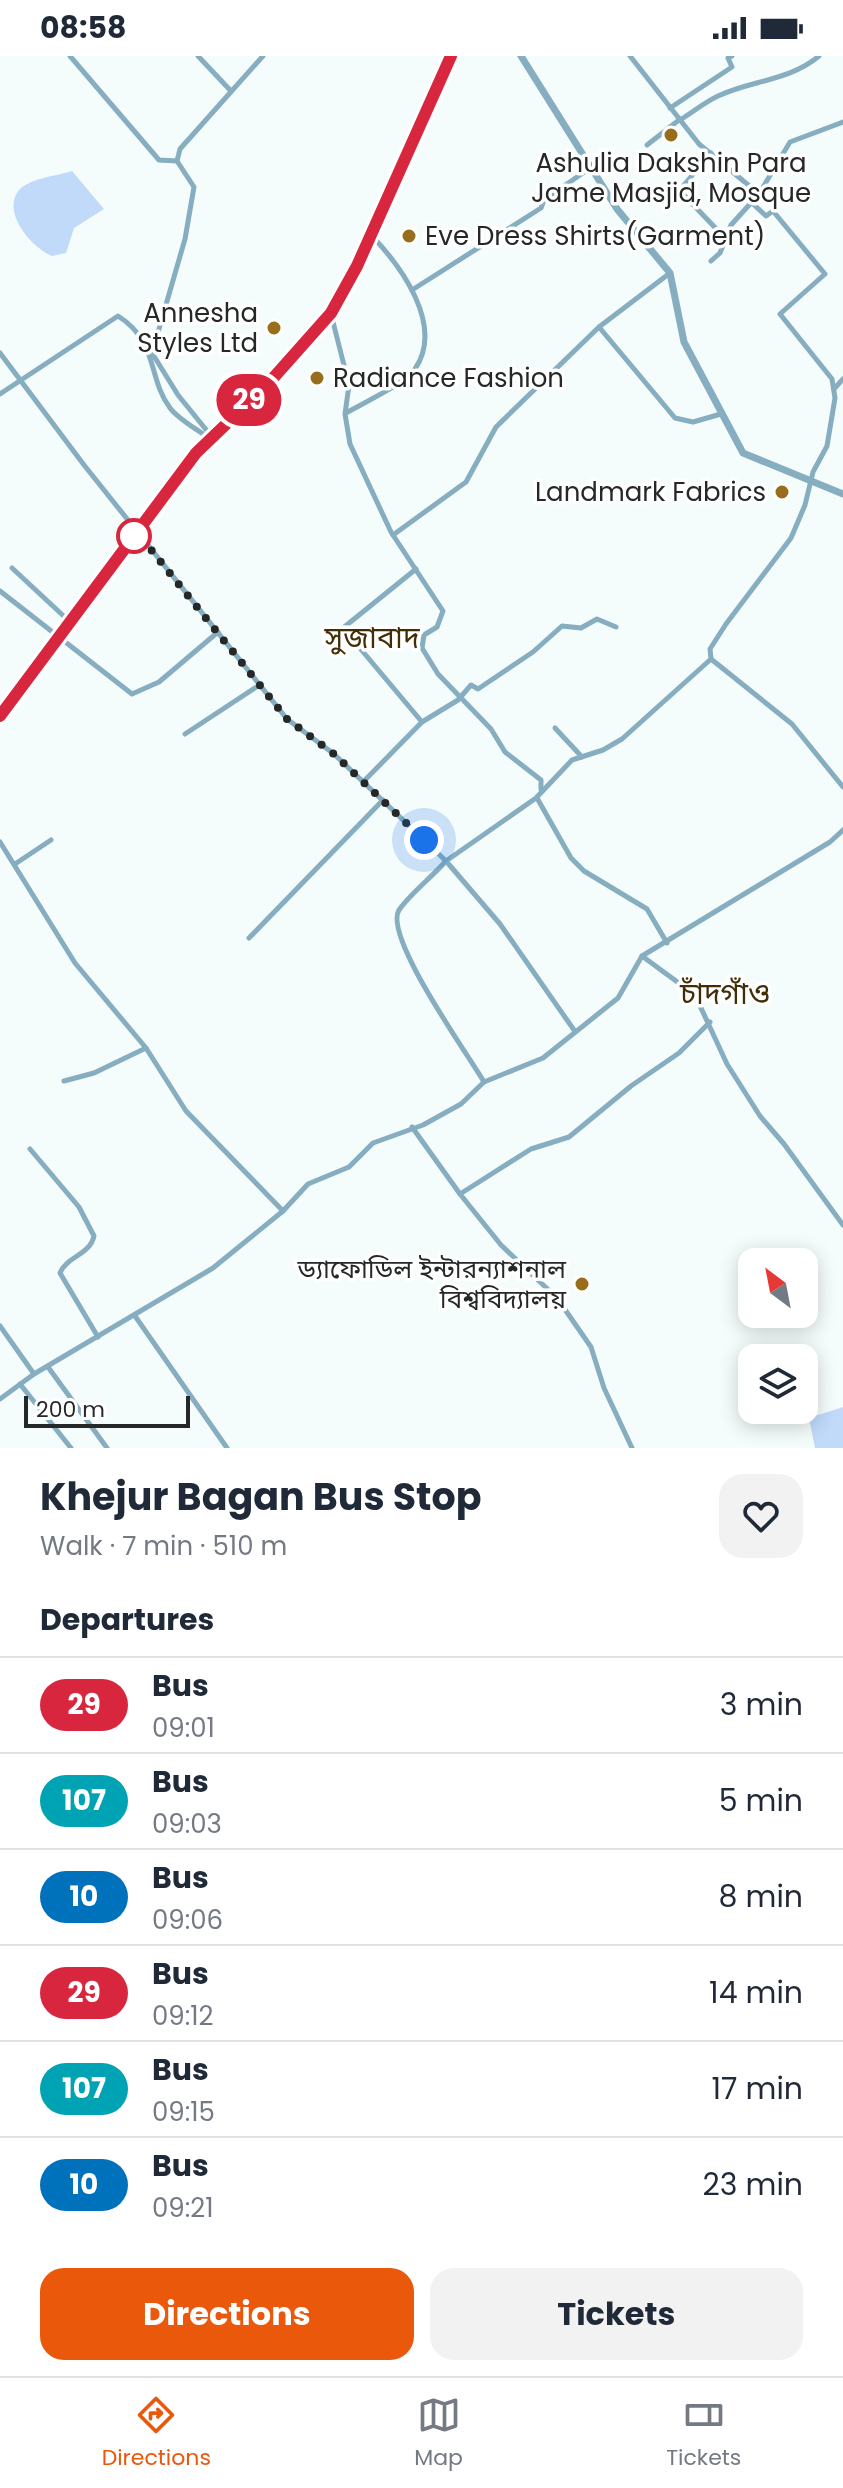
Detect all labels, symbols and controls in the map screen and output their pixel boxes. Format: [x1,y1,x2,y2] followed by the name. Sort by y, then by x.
[40,6,126,49] text: 08:58
[662,126,680,144] marker: Ashulia Dakshin Para Jame Masjid, Mosque
[531,145,811,211] place label: Ashulia Dakshin Para Jame Masjid, Mosque
[425,218,765,254] place label: Eve Dress Shirts(Garment)
[400,227,418,245] marker: Eve Dress Shirts(Garment)
[137,295,258,361] place label: Annesha Styles Ltd
[265,319,283,337] marker: Annesha Styles Ltd
[333,360,564,396] place label: Radiance Fashion
[308,369,326,387] marker: Radiance Fashion
[213,374,285,426] line badge: 29
[232,380,266,419] text: 29
[535,474,766,510] place label: Landmark Fabrics
[773,483,791,501] marker: Landmark Fabrics
[117,519,151,553] unlabelled marker
[324,616,420,659] district label: সুজাবাদ
[404,820,444,860] your location
[679,972,770,1015] district label: চাঁদগাঁও
[738,1248,818,1328] north arrow
[738,1248,818,1424] map controls
[296,1251,567,1317] place label: ড্যাফোডিল ইন্টারন্যাশনাল বিশ্ববিদ্যালয়
[573,1275,591,1293] marker: ড্যাফোডিল ইন্টারন্যাশনাল বিশ্ববিদ্যালয়
[738,1344,818,1424] button: layers
[24,1392,190,1428] scale bar
[36,1394,105,1425] text: 200 m
[40,1470,481,1523] text: Khejur Bagan Bus Stop
[719,1474,803,1558] button: heart
[40,1528,287,1564] text: Walk · 7 min · 510 m
[40,1598,214,1641] text: Departures
[152,1664,209,1707] text: Bus
[720,1683,803,1726] text: 3 min
[67,1685,101,1724] text: 29
[152,1710,215,1746] text: 09:01
[152,1760,209,1803] text: Bus
[719,1779,803,1822] text: 5 min
[62,1781,106,1820] text: 107
[152,1806,222,1842] text: 09:03
[152,1856,209,1899] text: Bus
[719,1875,803,1918] text: 8 min
[70,1877,98,1916] text: 10
[152,1902,223,1938] text: 09:06
[152,1952,209,1995] text: Bus
[709,1971,803,2014] text: 14 min
[67,1973,101,2012] text: 29
[152,1998,214,2034] text: 09:12
[152,2048,209,2091] text: Bus
[712,2067,803,2110] text: 17 min
[62,2069,106,2108] text: 107
[152,2094,215,2130] text: 09:15
[152,2144,209,2187] text: Bus
[703,2163,803,2206] text: 23 min
[70,2165,98,2204] text: 10
[152,2190,214,2226] text: 09:21
[40,2268,414,2360] button: Directions
[430,2268,803,2360] button: Tickets
[102,2393,211,2474] tab: Directions
[414,2393,463,2474] tab: Map
[666,2393,741,2474] tab: Tickets

